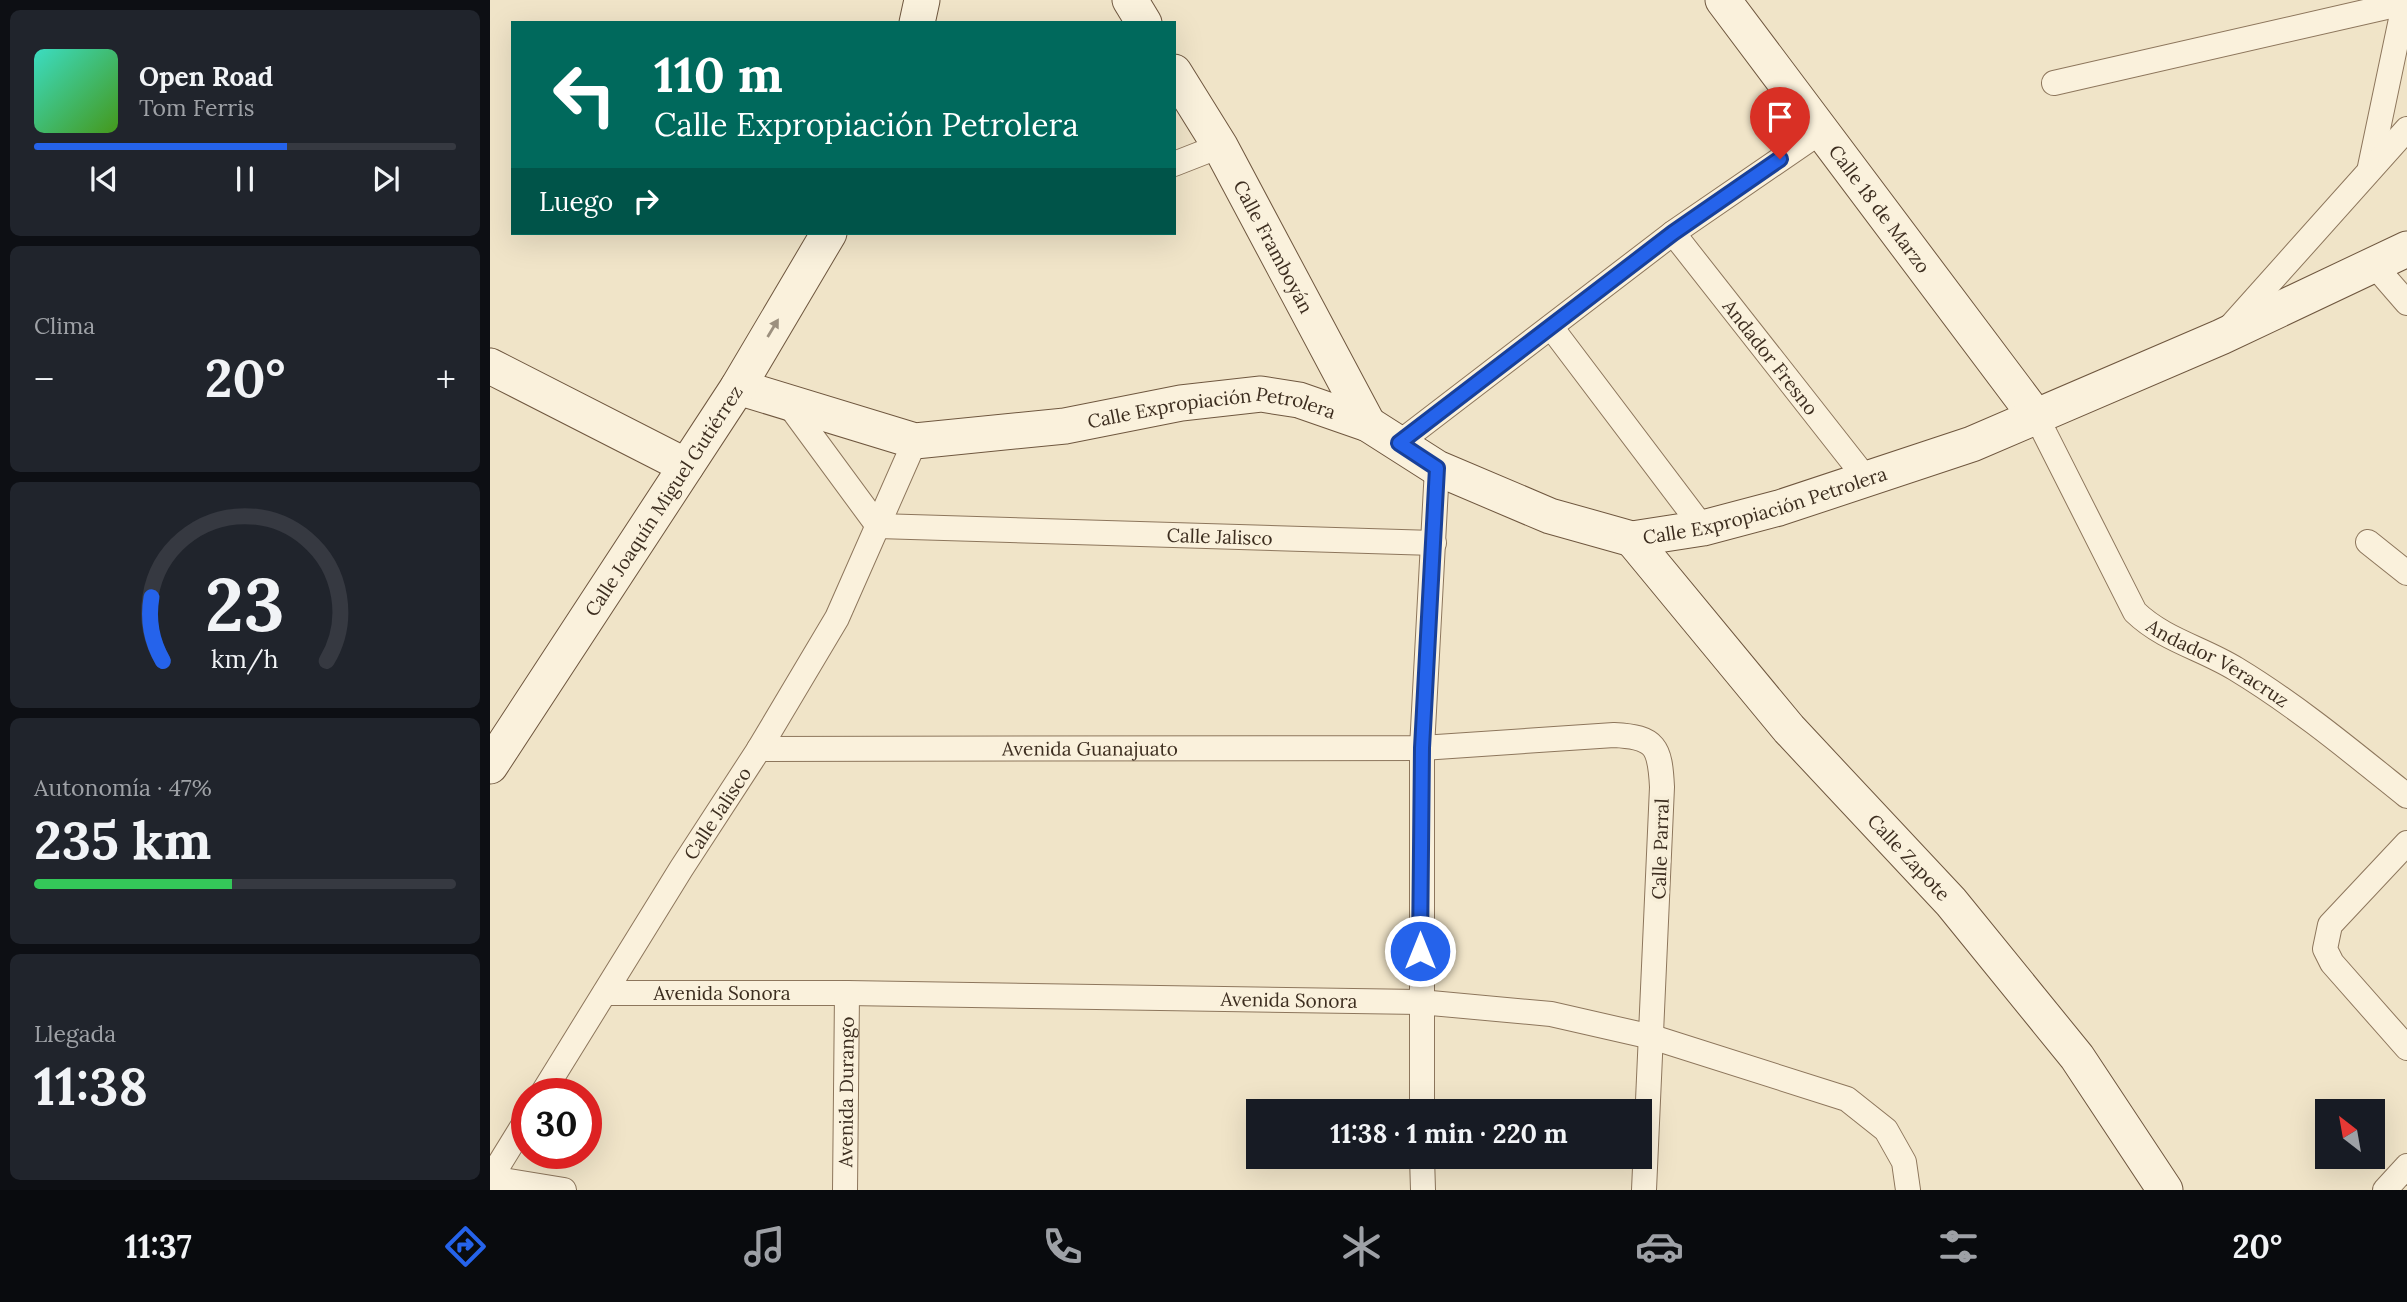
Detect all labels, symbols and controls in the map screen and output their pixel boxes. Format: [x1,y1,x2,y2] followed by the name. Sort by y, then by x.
[654,43,783,105] text: 110 m
[539,49,630,140] icon: left
[139,60,273,93] text: Open Road
[1750,87,1810,159] pin
[139,93,254,122] text: Tom Ferris
[1761,98,1799,136] icon: arrive
[654,104,1079,145] text: Calle Expropiación Petrolera
[1824,140,1936,278] street label: Calle 18 de Marzo
[85,160,123,198] icon: previous
[226,160,264,198] icon: pause
[367,160,405,198] icon: next
[1228,176,1319,317] street label: Calle Framboyán
[627,182,665,220] icon: right
[539,185,613,218] text: Luego
[1717,294,1824,420] street label: Andador Fresno
[34,311,95,340] text: Clima
[766,319,779,338] one-way arrow
[205,345,285,411] text: 20°
[34,355,54,403] text: −
[436,355,456,403] text: +
[579,381,748,621] street label: Calle Joaquín Miguel Gutiérrez
[1085,381,1339,433] street label: Calle Expropiación Petrolera
[1641,461,1890,549] street label: Calle Expropiación Petrolera
[1166,523,1273,550] street label: Calle Jalisco
[205,558,285,651] text: 23
[2141,613,2294,712] street label: Andador Veracruz
[211,643,279,675] text: km/h
[1001,736,1178,761] street label: Avenida Guanajuato
[678,762,756,864] street label: Calle Jalisco
[34,773,212,802] text: Autonomía · 47%
[1646,798,1674,900] street label: Calle Parral
[34,807,211,873] text: 235 km
[1863,809,1955,906] street label: Calle Zapote
[1383,914,1457,988] position arrow
[653,981,791,1005] street label: Avenida Sonora
[1219,987,1358,1013] street label: Avenida Sonora
[833,1016,859,1169] street label: Avenida Durango
[34,1019,116,1048] text: Llegada
[34,1053,148,1119] text: 11:38
[511,1078,602,1169] speed limit sign: 30
[2315,1099,2385,1169] north arrow
[2315,1099,2385,1169] map controls
[1330,1117,1568,1150] text: 11:38 · 1 min · 220 m
[441,1222,490,1271] icon: directions
[740,1222,789,1271] icon: music
[1038,1222,1087,1271] icon: phone
[1337,1222,1386,1271] icon: climate
[1635,1222,1684,1271] icon: car
[1934,1222,1983,1271] icon: filters
[125,1226,192,1267] text: 11:37
[2233,1226,2282,1267] text: 20°

